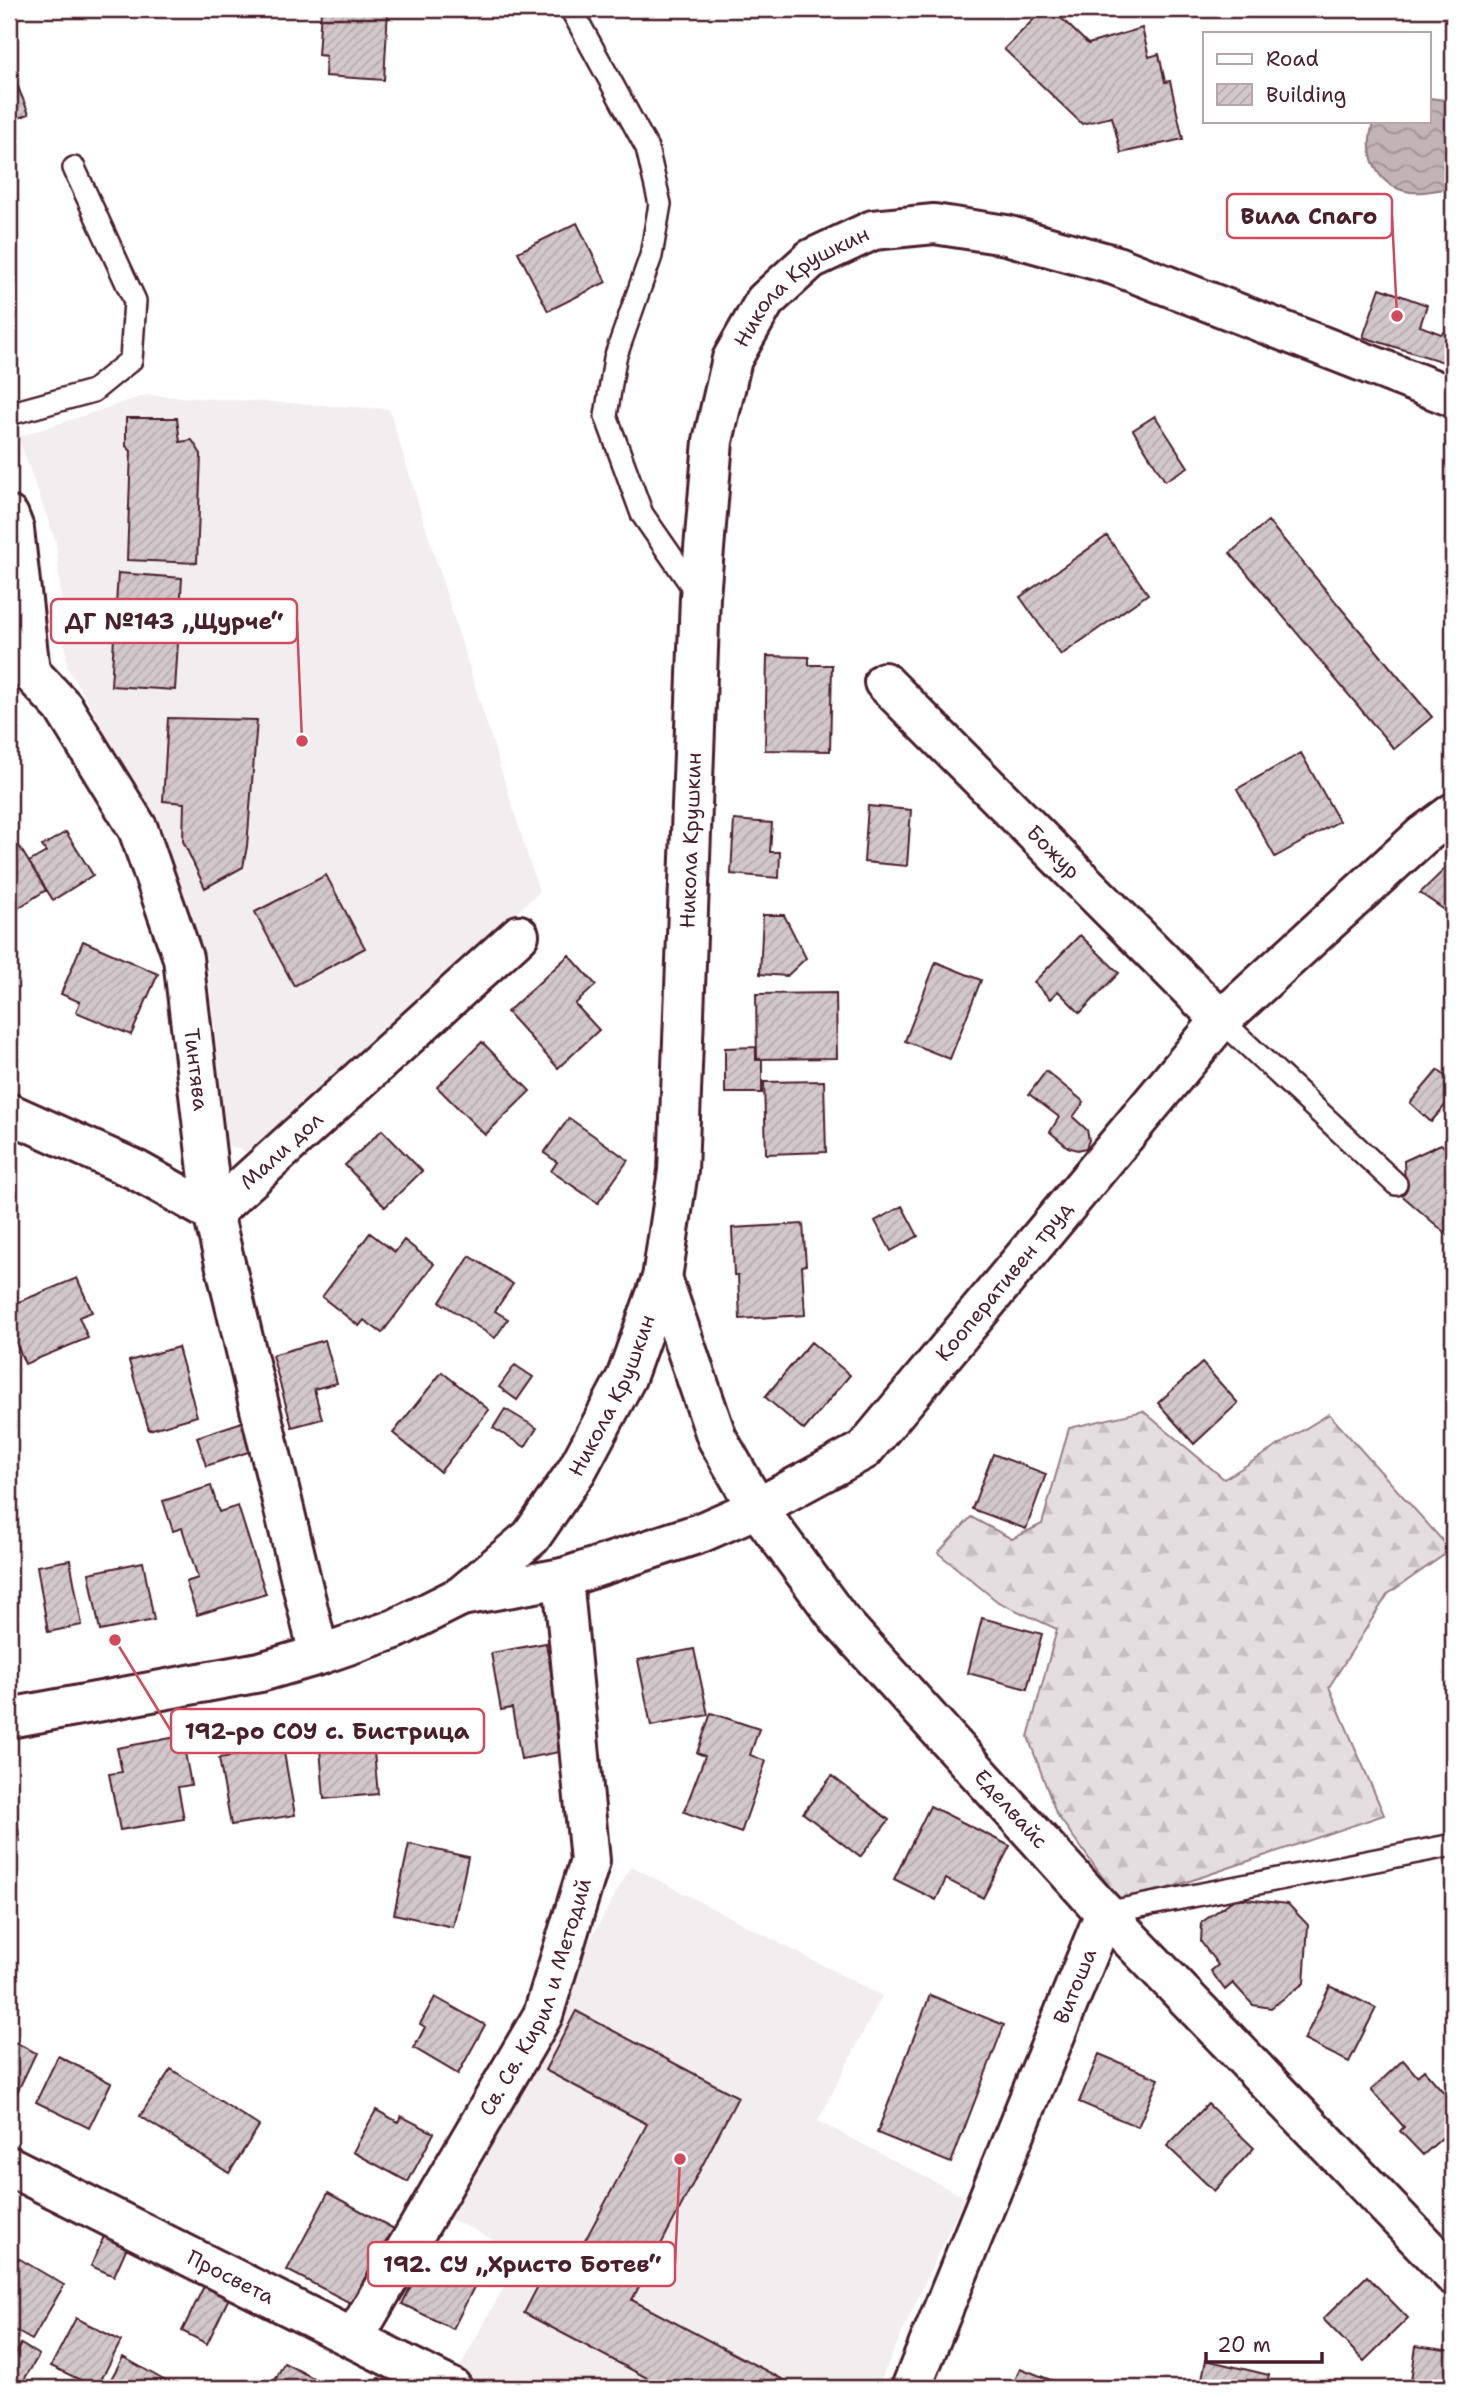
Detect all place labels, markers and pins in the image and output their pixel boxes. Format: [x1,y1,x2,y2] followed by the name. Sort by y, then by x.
[1227,194,1392,238] callout: Вила Спаго
[51,599,297,643] callout: ДГ №143 „Щурче“
[171,1709,484,1753] callout: 192-ро СОУ с. Бистрица
[368,2242,675,2286] callout: 192. СУ „Христо Ботев“

